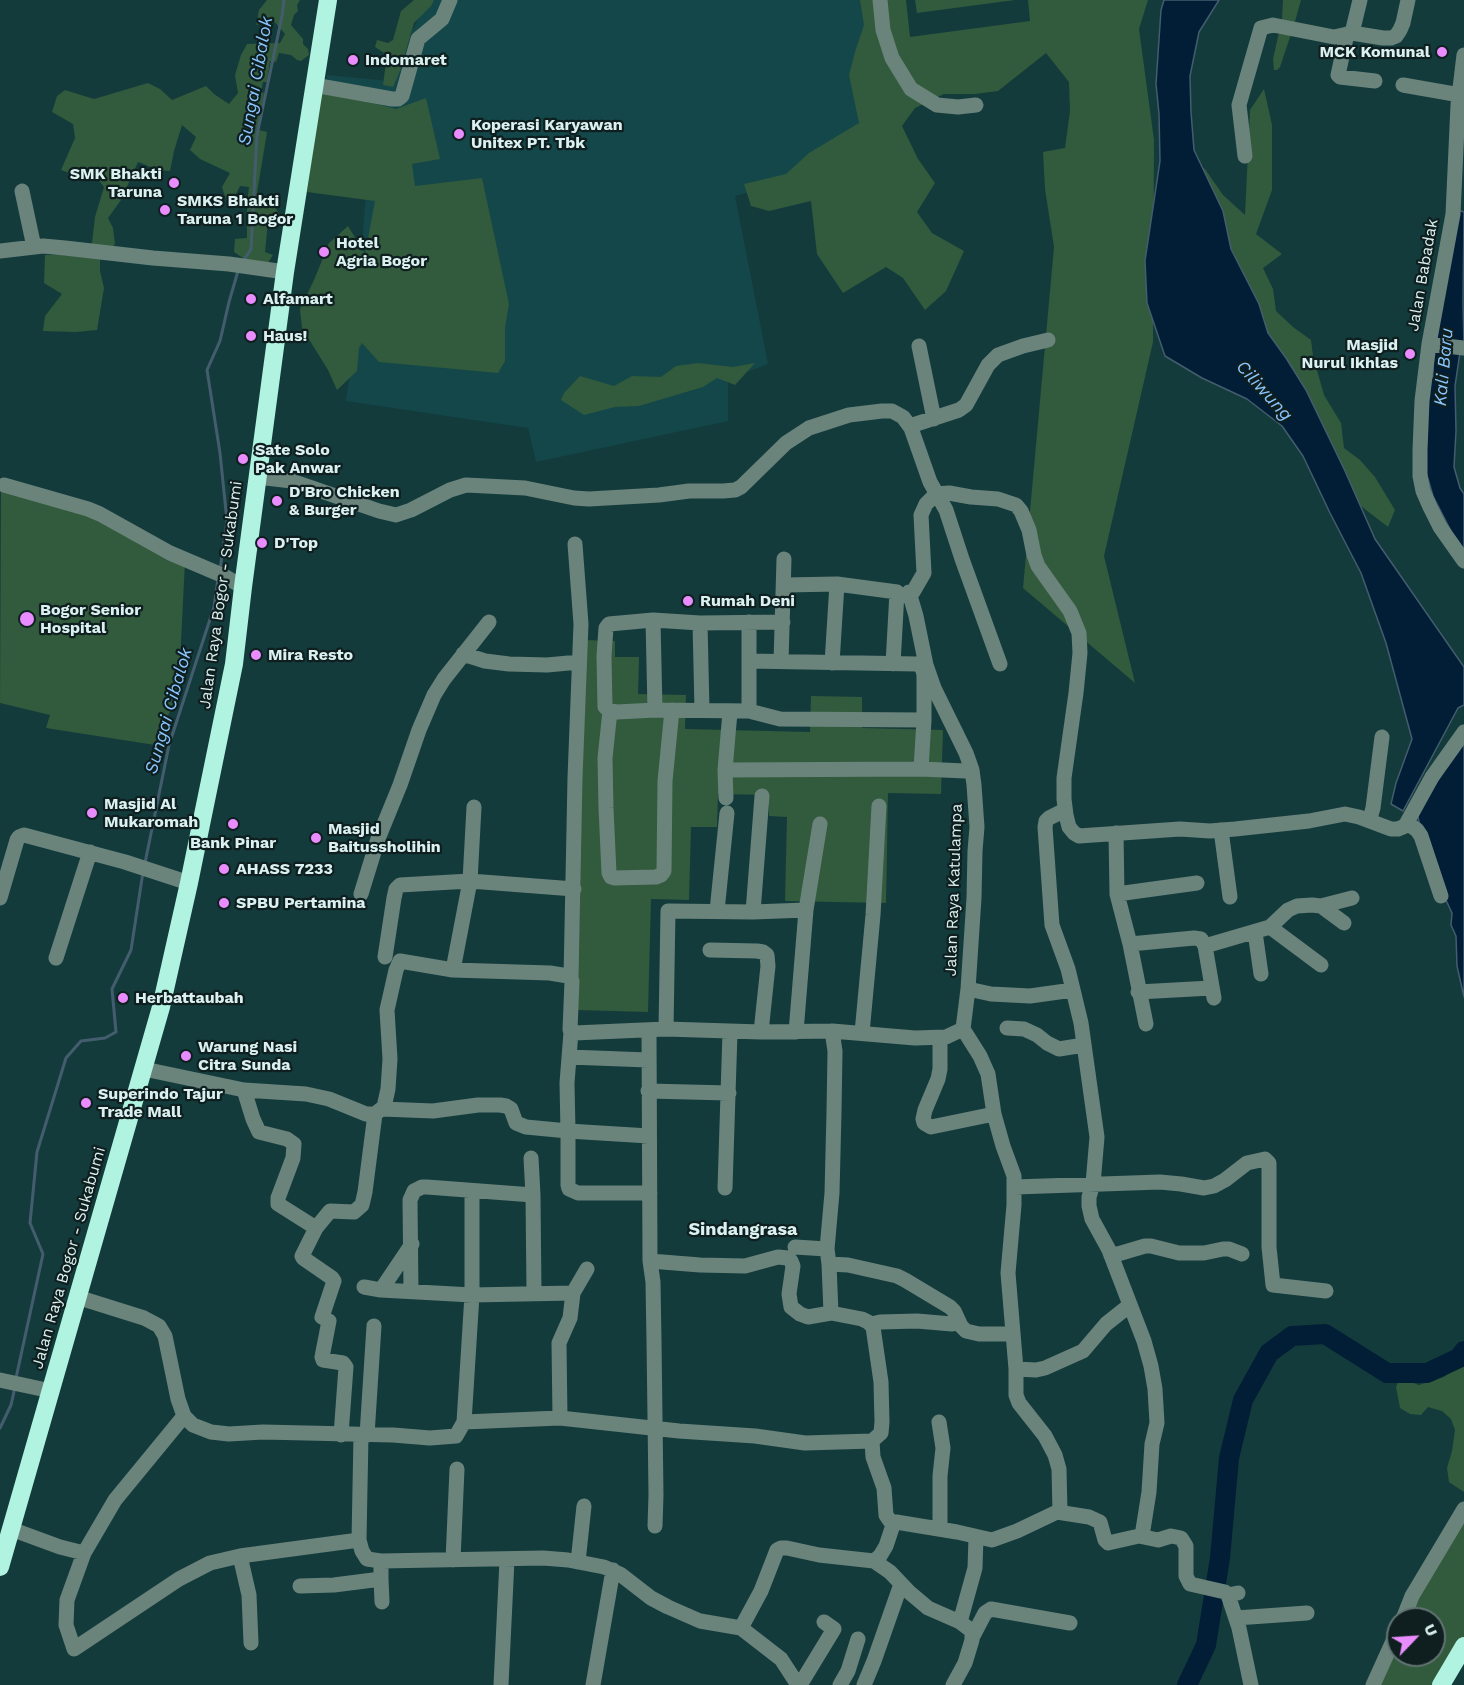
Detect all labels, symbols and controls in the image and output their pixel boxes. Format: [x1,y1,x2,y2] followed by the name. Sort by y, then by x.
[234,15,278,147] water label: Sungai Cibalok
[1319,42,1430,62] place label: MCK Komunal
[1435,45,1449,59] marker: MCK Komunal
[365,50,447,70] place label: Indomaret
[346,53,360,67] marker: Indomaret
[471,115,623,153] place label: Koperasi Karyawan Unitex PT. Tbk
[452,127,466,141] marker: Koperasi Karyawan Unitex PT. Tbk
[70,164,162,202] place label: SMK Bhakti Taruna
[167,176,181,190] marker: SMK Bhakti Taruna
[177,191,293,229] place label: SMKS Bhakti Taruna 1 Bogor
[158,203,172,217] marker: SMKS Bhakti Taruna 1 Bogor
[1404,217,1442,333] street label: Jalan Babadak
[336,233,427,271] place label: Hotel Agria Bogor
[317,245,331,259] marker: Hotel Agria Bogor
[263,289,333,309] place label: Alfamart
[244,292,258,306] marker: Alfamart
[263,326,307,346] place label: Haus!
[1430,327,1458,407] water label: Kali Baru
[244,329,258,343] marker: Haus!
[1302,335,1398,373] place label: Masjid Nurul Ikhlas
[1403,347,1417,361] marker: Masjid Nurul Ikhlas
[1231,356,1297,426] water label: Ciliwung
[255,440,341,478] place label: Sate Solo Pak Anwar
[236,452,250,466] marker: Sate Solo Pak Anwar
[195,480,247,710] street label: Jalan Raya Bogor - Sukabumi
[289,482,400,520] place label: D'Bro Chicken & Burger
[270,494,284,508] marker: D'Bro Chicken & Burger
[274,533,318,553] place label: D'Top
[255,536,269,550] marker: D'Top
[700,591,795,611] place label: Rumah Deni
[681,594,695,608] marker: Rumah Deni
[40,600,141,638] place label: Bogor Senior Hospital
[18,610,36,628] marker: Bogor Senior Hospital
[141,645,197,777] water label: Sungai Cibalok
[268,645,353,665] place label: Mira Resto
[249,648,263,662] marker: Mira Resto
[104,794,198,832] place label: Masjid Al Mukaromah
[941,803,967,977] street label: Jalan Raya Katulampa
[85,806,99,820] marker: Masjid Al Mukaromah
[226,817,240,831] marker: Bank Pinar
[328,819,441,857] place label: Masjid Baitussholihin
[309,831,323,845] marker: Masjid Baitussholihin
[190,833,276,853] place label: Bank Pinar
[236,859,333,879] place label: AHASS 7233
[217,862,231,876] marker: AHASS 7233
[236,893,366,913] place label: SPBU Pertamina
[217,896,231,910] marker: SPBU Pertamina
[135,988,244,1008] place label: Herbattaubah
[116,991,130,1005] marker: Herbattaubah
[198,1037,297,1075] place label: Warung Nasi Citra Sunda
[179,1049,193,1063] marker: Warung Nasi Citra Sunda
[98,1084,223,1122] place label: Superindo Tajur Trade Mall
[79,1096,93,1110] marker: Superindo Tajur Trade Mall
[28,1145,110,1371] street label: Jalan Raya Bogor - Sukabumi
[689,1219,797,1241] district label: Sindangrasa
[1386,1607,1446,1667] north arrow
[1420,1621,1442,1639] text: U

